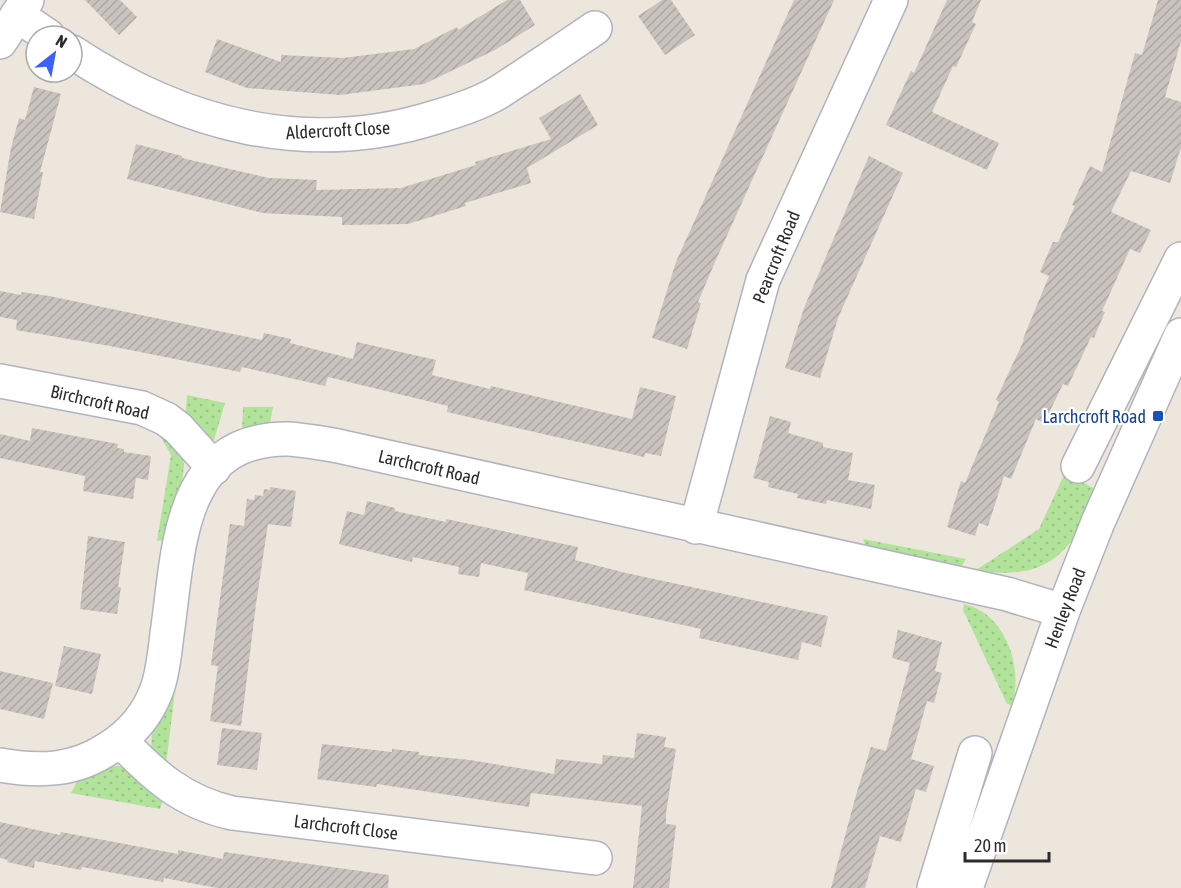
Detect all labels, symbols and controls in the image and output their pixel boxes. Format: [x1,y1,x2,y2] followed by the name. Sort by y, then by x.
[24,24,84,84] north arrow
[53,31,70,51] text: N
[285,117,391,143] street label: Aldercroft Close
[748,208,804,306] street label: Pearcroft Road
[49,380,151,424] street label: Birchcroft Road
[1043,406,1146,427] place label: Larchcroft Road
[1151,409,1165,423] marker: Larchcroft Road
[376,445,482,489] street label: Larchcroft Road
[1040,565,1090,651] street label: Henley Road
[293,810,399,844] street label: Larchcroft Close
[965,825,1049,863] scale bar
[974,835,1006,856] text: 20 m

